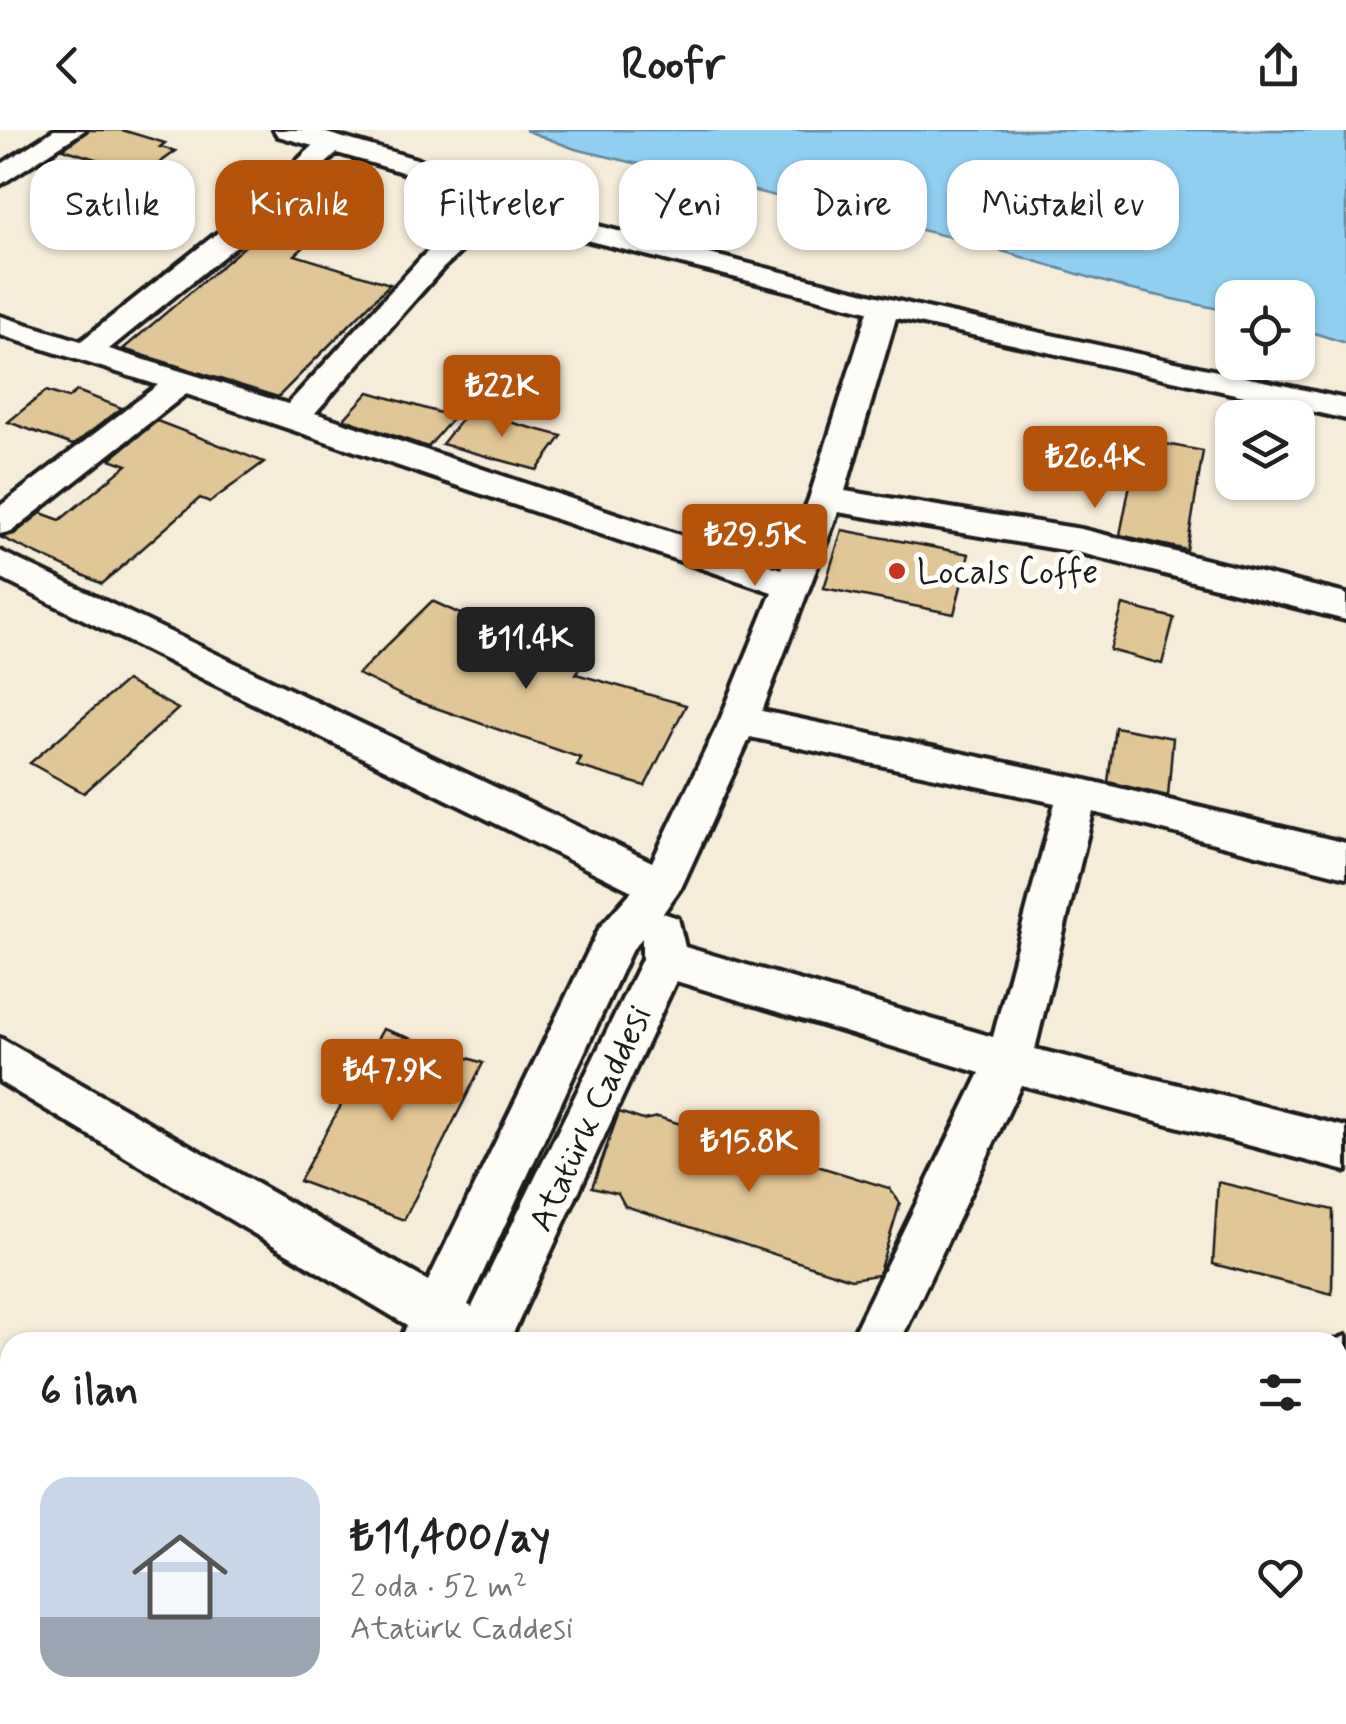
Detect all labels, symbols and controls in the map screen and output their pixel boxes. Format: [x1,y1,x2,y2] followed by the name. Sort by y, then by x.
[621,36,725,95] text: Roofr
[40,38,95,93] icon: back
[1251,38,1306,93] icon: share
[30,160,195,250] chip: Satılık
[215,160,384,250] chip: Kiralık
[404,160,599,250] chip: Filtreler
[619,160,757,250] chip: Yeni
[777,160,927,250] chip: Daire
[947,160,1179,250] chip: Müstakil ev
[1215,280,1315,500] map controls
[1215,280,1315,380] button: locate
[443,355,561,440] pin: ₺22K
[465,366,539,408] text: ₺22K
[1215,400,1315,500] button: layers
[1014,426,1176,511] pin: ₺26.4K
[1045,437,1145,479] text: ₺26.4K
[674,504,836,589] pin: ₺29.5K
[704,515,806,557] text: ₺29.5K
[917,550,1098,596] place label: Locals Coffe
[886,560,908,582] marker: Locals Coffe
[445,607,607,692] pin: ₺11.4K
[479,618,573,660] text: ₺11.4K
[518,998,663,1239] street label: Atatürk Caddesi
[311,1039,473,1124] pin: ₺47.9K
[343,1050,441,1092] text: ₺47.9K
[668,1110,830,1195] pin: ₺15.8K
[701,1121,797,1163] text: ₺15.8K
[40,1365,139,1420] text: 6 ilan
[1253,1365,1308,1420] icon: filters
[350,1511,550,1566] text: ₺11,400/ay
[120,1517,240,1637] icon: home
[1253,1550,1308,1605] icon: heart
[350,1566,527,1608] text: 2 oda · 52 m²
[350,1608,573,1650] text: Atatürk Caddesi

